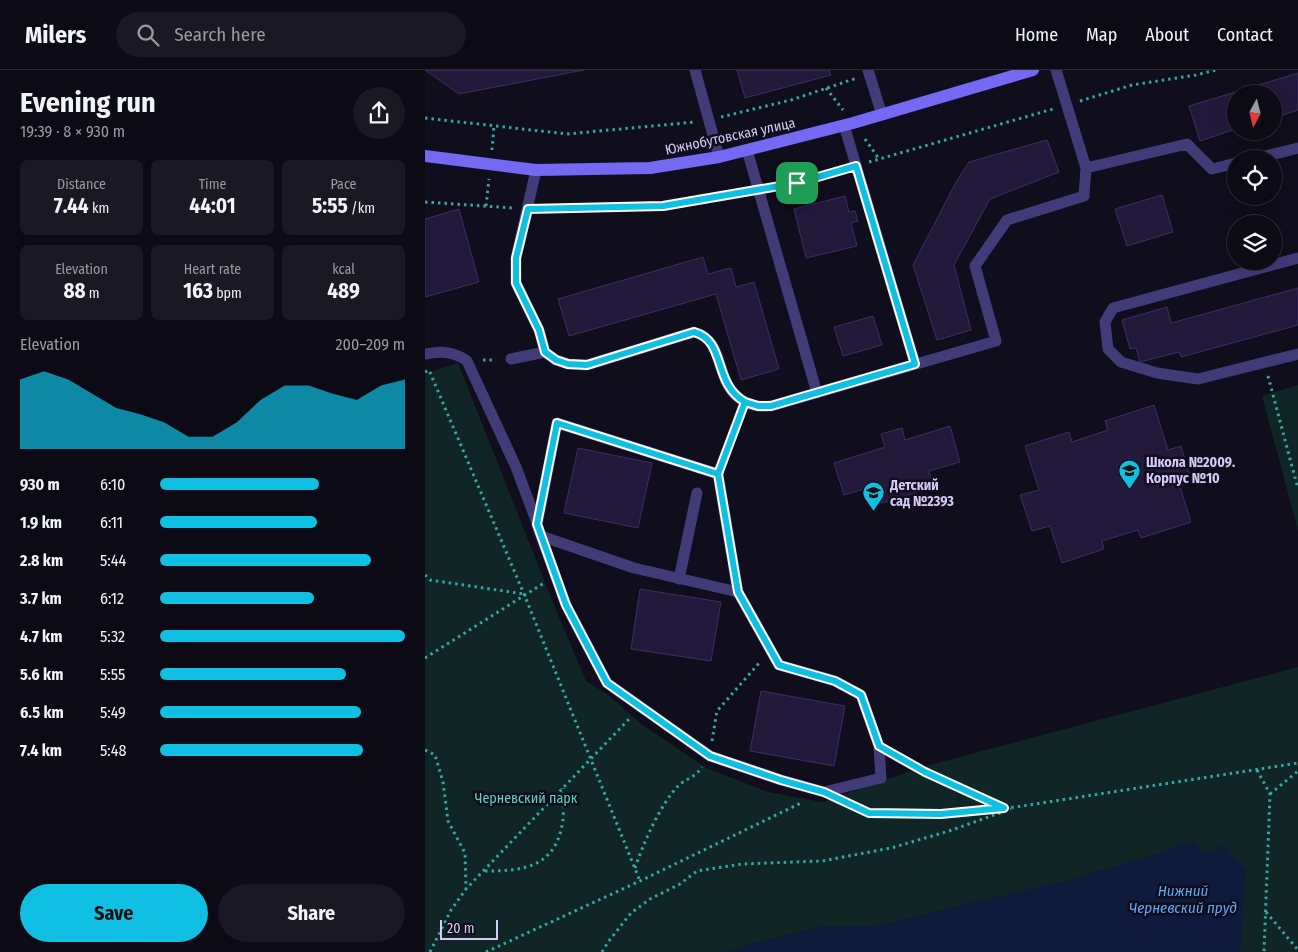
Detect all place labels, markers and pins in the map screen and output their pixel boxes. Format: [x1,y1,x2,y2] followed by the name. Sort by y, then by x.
[776,162,818,204] pin
[1146,454,1235,487] place label: Школа №2009. Корпус №10
[1118,458,1142,489] school or university icon: Школа №2009. Корпус №10
[889,477,954,510] place label: Детский сад №2393
[862,481,886,512] school or university icon: Детский сад №2393

